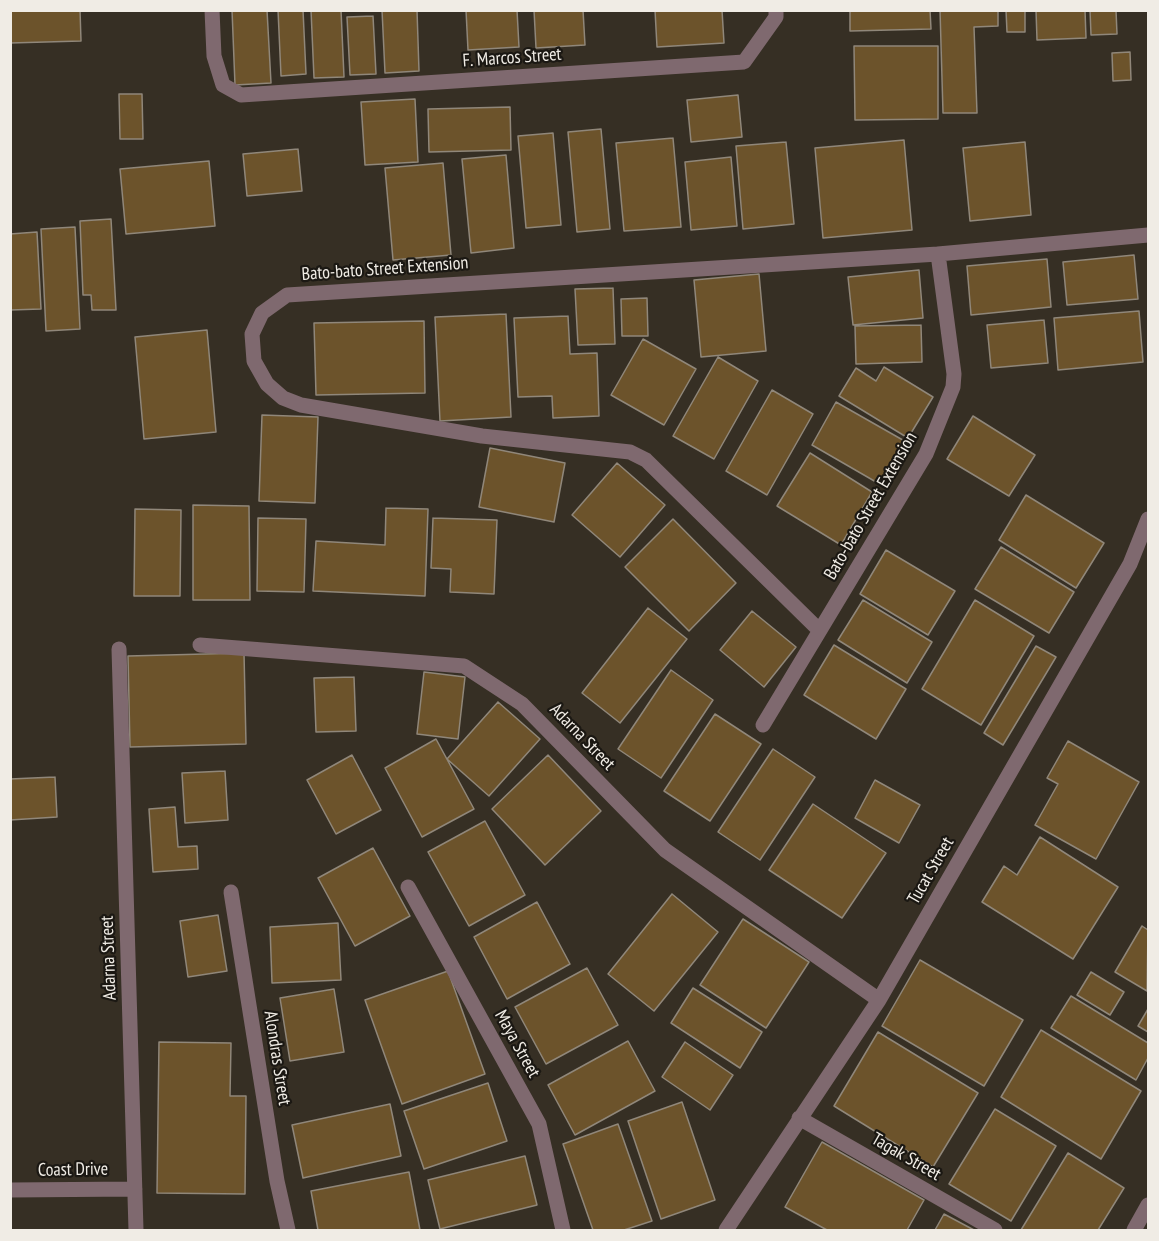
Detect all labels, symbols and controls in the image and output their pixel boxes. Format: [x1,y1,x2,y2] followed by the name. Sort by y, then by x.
[462,44,562,72] street label: F. Marcos Street
[301,252,469,286] street label: Bato-bato Street Extension
[820,428,922,584] street label: Bato-bato Street Extension
[545,699,619,775] street label: Adarna Street
[903,834,959,908] street label: Tucat Street
[97,915,121,1001] street label: Adarna Street
[490,1007,544,1081] street label: Maya Street
[259,1009,295,1107] street label: Alondras Street
[867,1128,945,1186] street label: Tagak Street
[38,1159,108,1181] street label: Coast Drive

